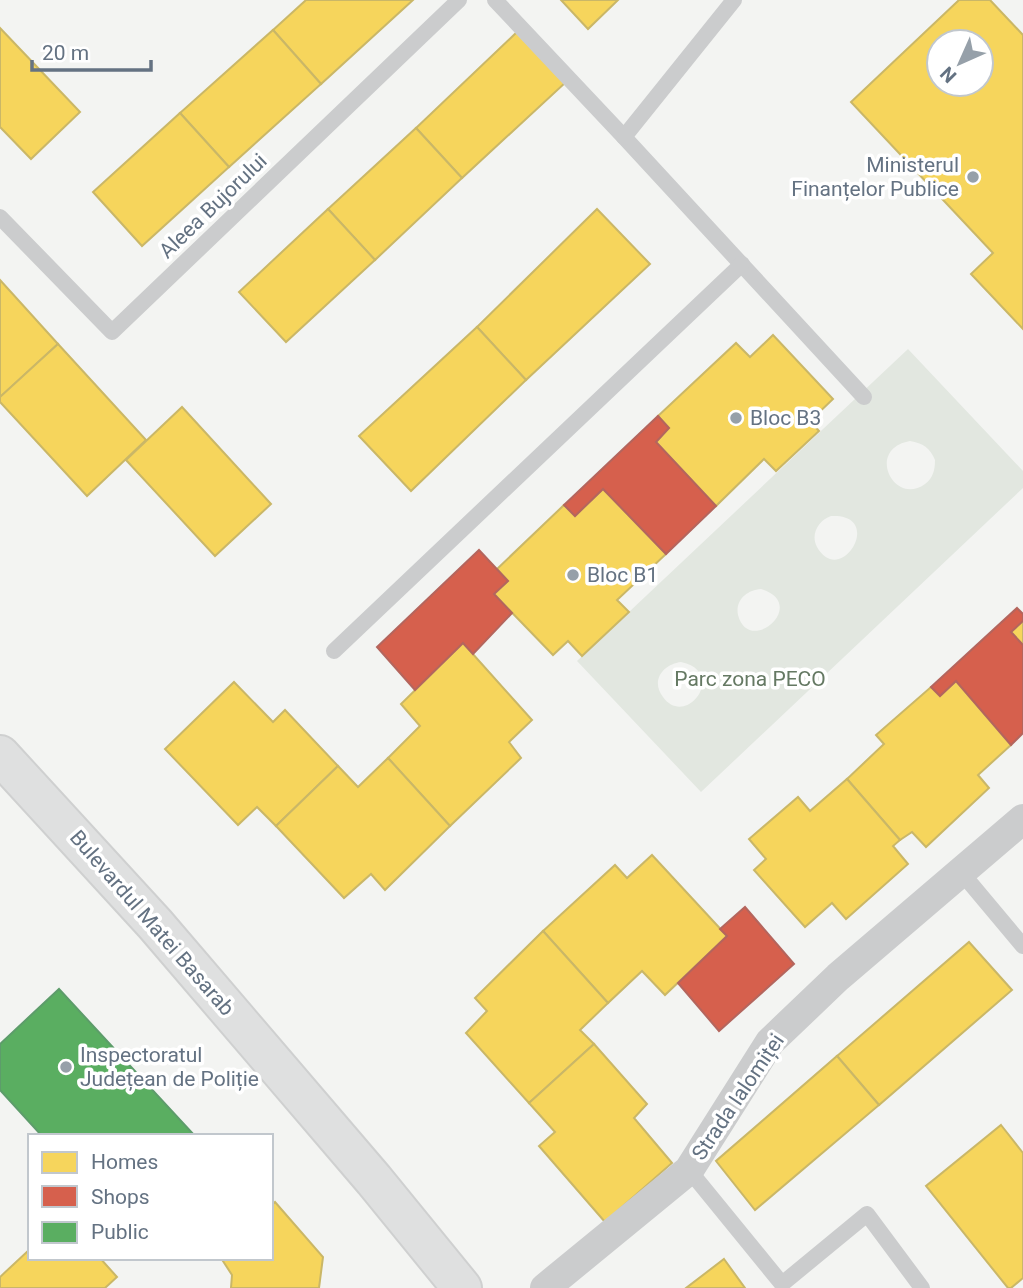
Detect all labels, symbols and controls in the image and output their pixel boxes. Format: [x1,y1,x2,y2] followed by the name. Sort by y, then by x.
[32,28,150,72] scale bar
[925,28,995,98] north arrow
[42,41,89,65] text: 20 m
[935,62,961,88] text: N
[154,149,272,263] street label: Aleea Bujorului
[791,153,959,202] place label: Ministerul Finanțelor Publice
[965,169,981,185] marker: Ministerul Finanțelor Publice
[750,406,821,430] place label: Bloc B3
[728,410,744,426] marker: Bloc B3
[587,563,658,587] place label: Bloc B1
[565,567,581,583] marker: Bloc B1
[674,667,826,691] park label: Parc zona PECO
[65,825,239,1021] street label: Bulevardul Matei Basarab
[687,1029,790,1165] street label: Strada Ialomiței
[80,1043,259,1092] place label: Inspectoratul Județean de Poliție
[58,1059,74,1075] marker: Inspectoratul Județean de Poliție
[28,1134,273,1260] legend
[91,1150,158,1174] text: Homes
[91,1185,150,1209] text: Shops
[91,1220,149,1244] text: Public

